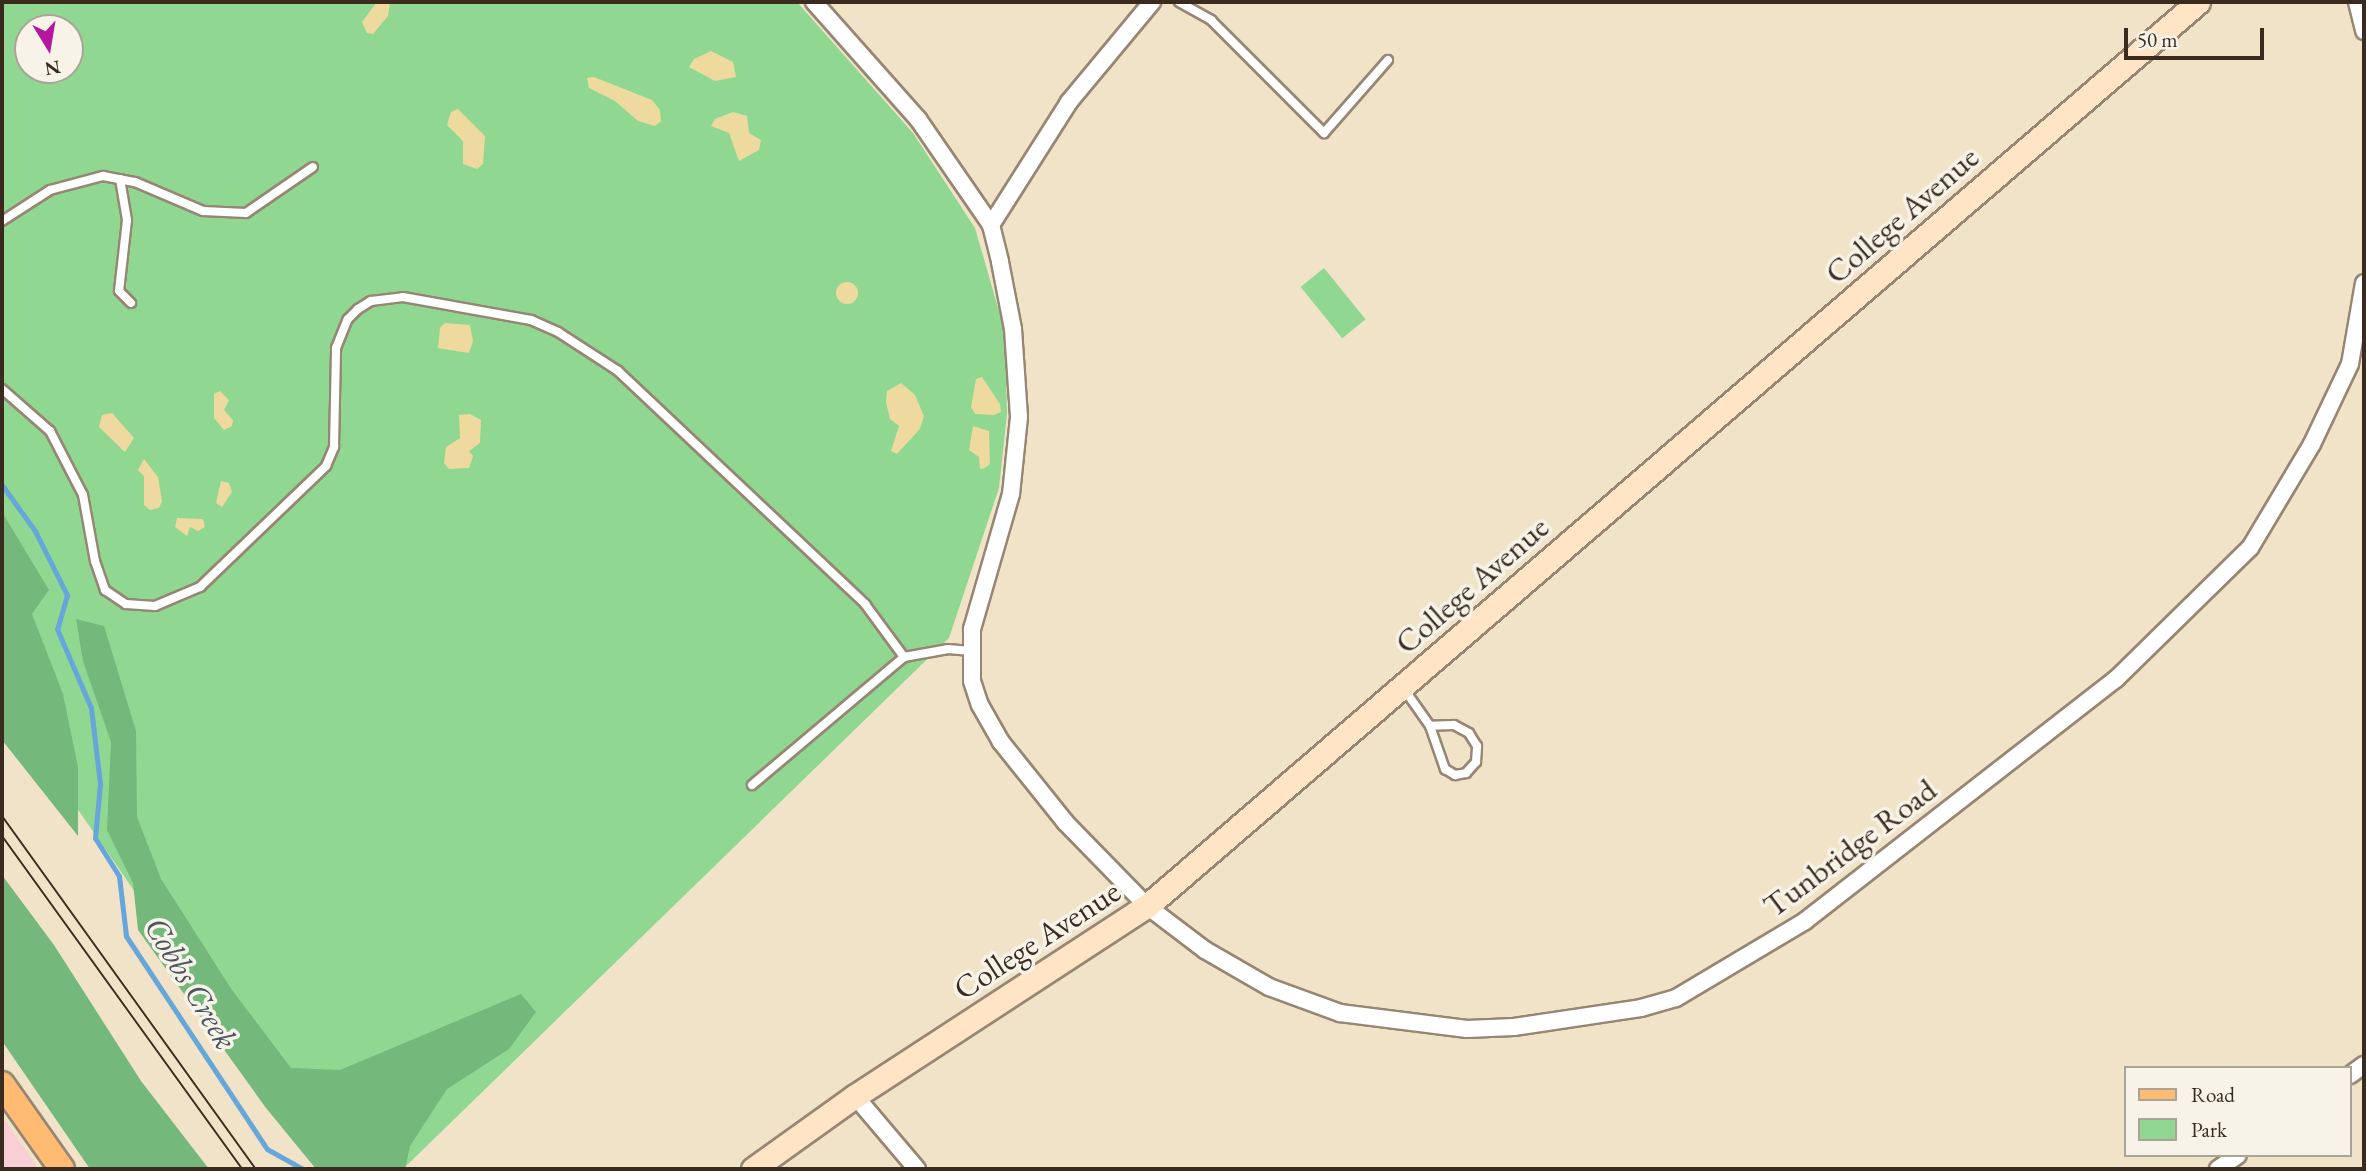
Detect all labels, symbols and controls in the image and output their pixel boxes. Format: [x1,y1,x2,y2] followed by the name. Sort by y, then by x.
[14,14,84,84] north arrow
[2128,14,2268,58] scale bar
[2137,26,2178,53] text: 50 m
[43,54,63,82] text: N
[1817,138,1987,292] street label: College Avenue
[1387,508,1557,662] street label: College Avenue
[1756,771,1944,925] street label: Tunbridge Road
[947,872,1127,1008] street label: College Avenue
[136,910,246,1056] water label: Cobbs Creek
[2124,1066,2352,1157] legend
[2191,1081,2235,1108] text: Road
[2191,1116,2227,1143] text: Park

